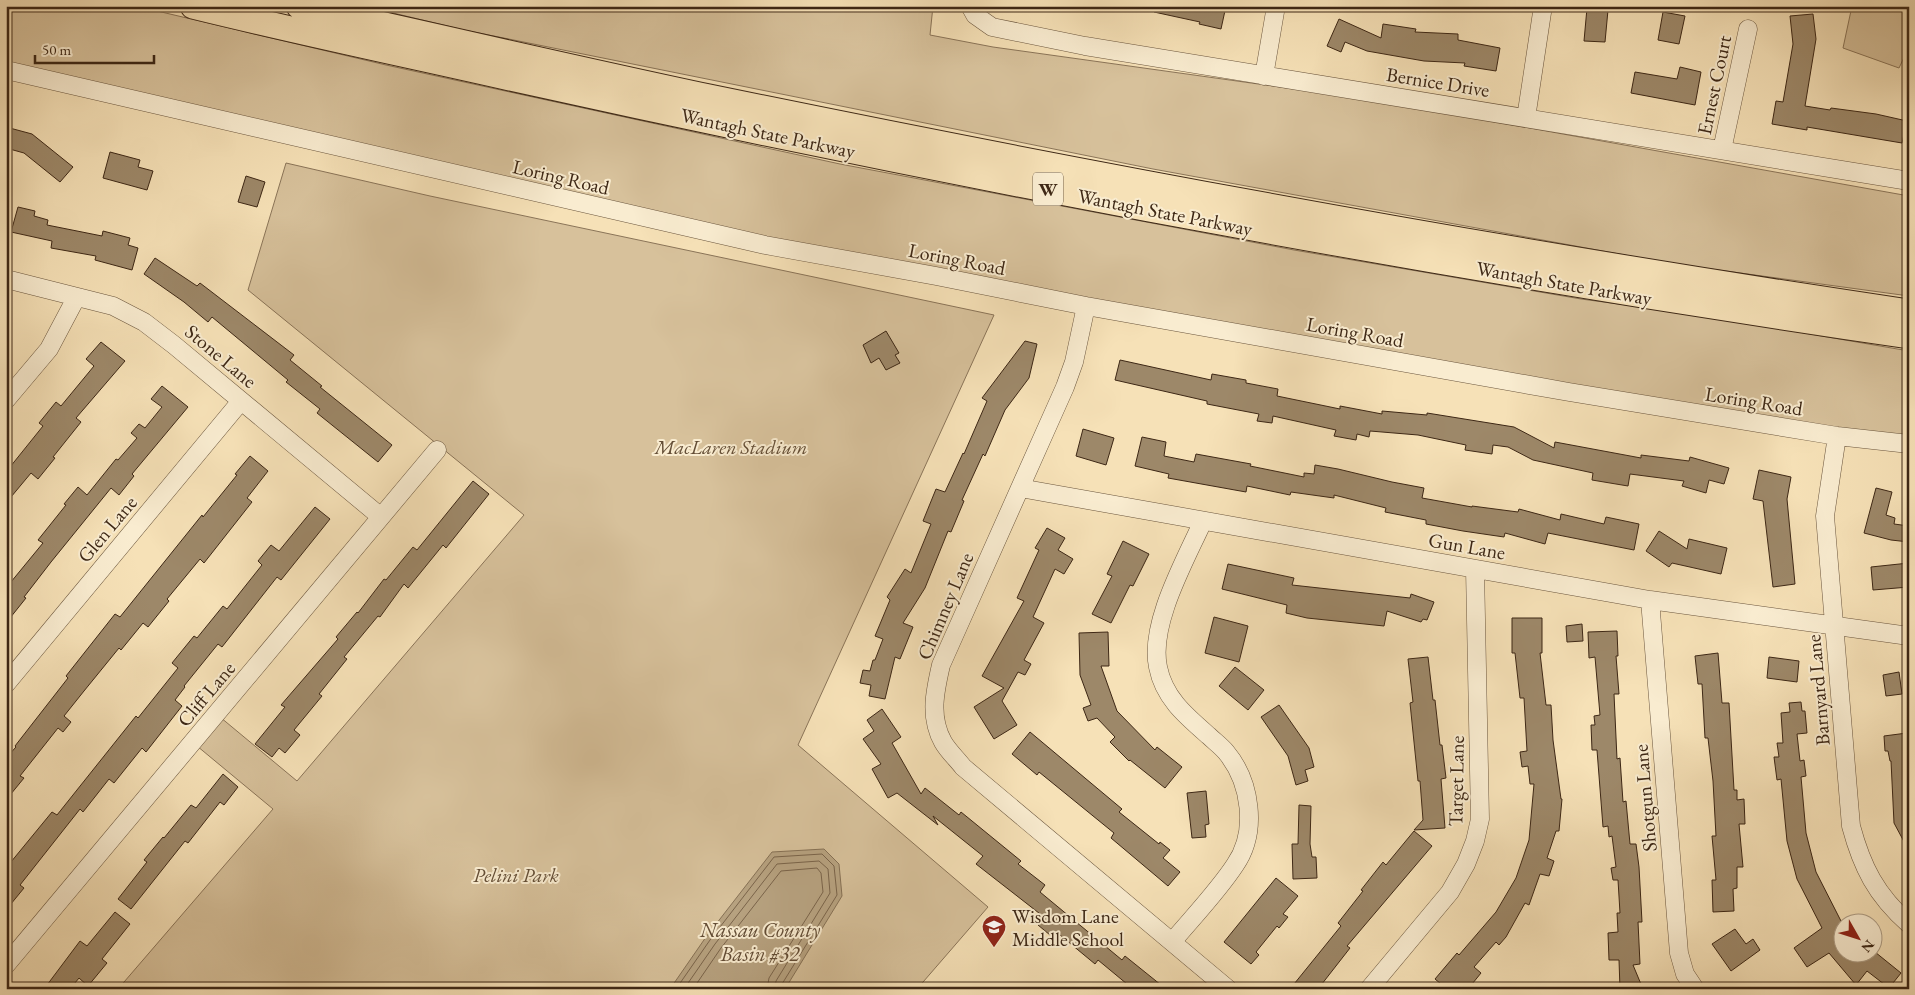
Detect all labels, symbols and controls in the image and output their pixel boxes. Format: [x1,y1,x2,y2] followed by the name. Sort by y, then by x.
[35,32,154,64] scale bar
[1691,32,1737,137] street label: Ernest Court
[42,40,71,59] text: 50 m
[1385,61,1492,103] street label: Bernice Drive
[678,102,858,164] street label: Wantagh State Parkway
[510,153,613,201] street label: Loring Road
[1033,172,1063,205] road number: W
[1075,182,1255,242] street label: Wantagh State Parkway
[906,237,1009,281] street label: Loring Road
[1474,255,1654,311] street label: Wantagh State Parkway
[1304,311,1407,353] street label: Loring Road
[180,318,262,394] street label: Stone Lane
[1703,380,1805,422] street label: Loring Road
[654,434,807,460] park label: MacLaren Stadium
[71,490,143,568] street label: Glen Lane
[1426,526,1508,566] street label: Gun Lane
[911,548,979,664] street label: Chimney Lane
[1800,633,1836,747] street label: Barnyard Lane
[171,656,241,732] street label: Cliff Lane
[1442,735,1470,827] street label: Target Lane
[1627,743,1663,853] street label: Shotgun Lane
[473,862,559,888] park label: Pelini Park
[1012,903,1124,952] place label: Wisdom Lane Middle School
[1832,912,1882,962] north arrow
[981,914,1007,948] school or university icon: Wisdom Lane Middle School
[699,916,821,967] water label: Nassau County Basin #32
[1857,936,1879,957] text: N

